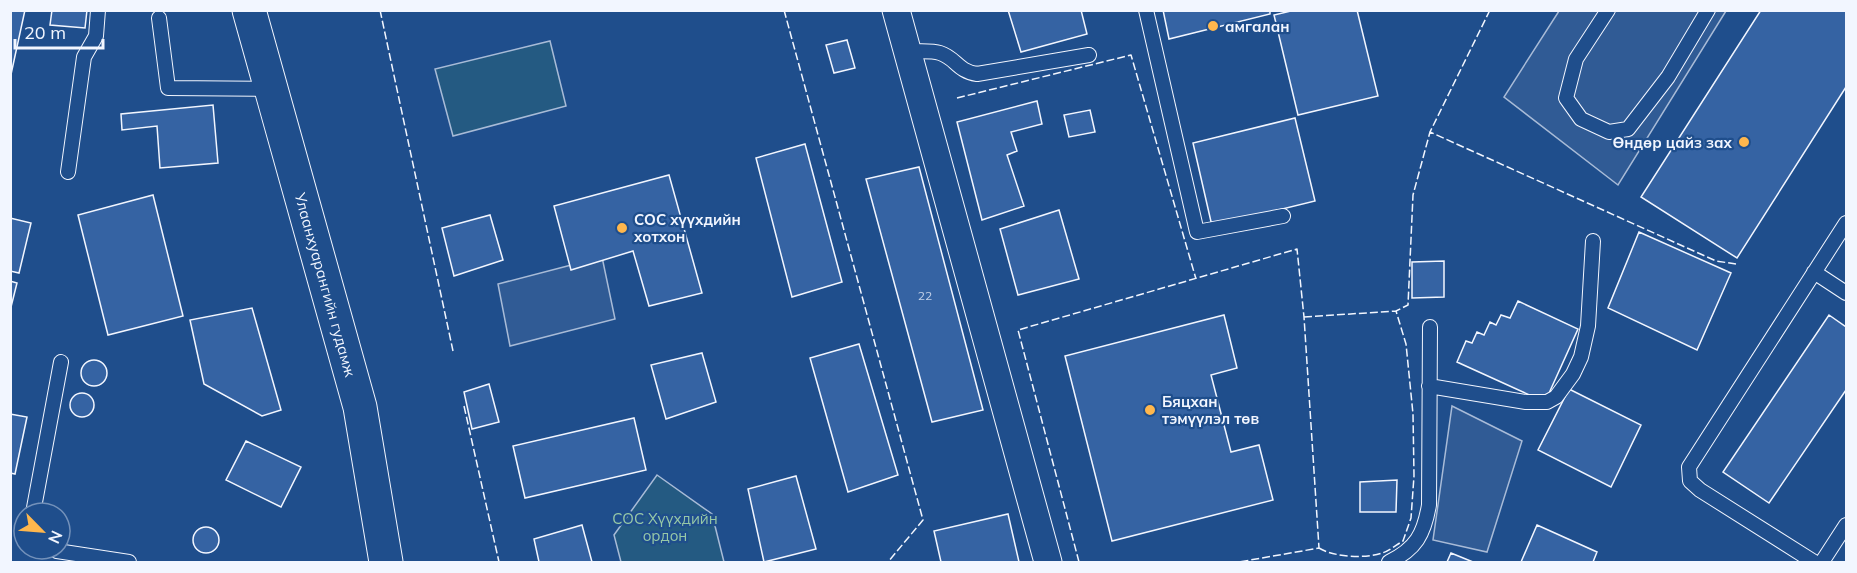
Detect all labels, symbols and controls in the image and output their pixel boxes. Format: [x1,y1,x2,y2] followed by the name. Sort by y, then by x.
[15,12,104,50] scale bar
[1225,17,1289,36] place label: амгалан
[1206,19,1220,33] marker: амгалан
[24,21,66,44] text: 20 m
[1612,133,1733,152] place label: Өндөр цайз зах
[1737,135,1751,149] marker: Өндөр цайз зах
[291,189,361,379] street label: Улаанхуарангийн гудамж
[633,210,741,246] place label: СОС хүүхдийн хотхон
[615,221,629,235] marker: СОС хүүхдийн хотхон
[918,288,932,303] house number: 22
[1162,392,1259,428] place label: Бяцхан тэмүүлэл төв
[1143,403,1157,417] marker: Бяцхан тэмүүлэл төв
[12,501,72,561] north arrow
[612,509,718,545] park label: СОС Хүүхдийн ордон
[44,528,67,547] text: N

